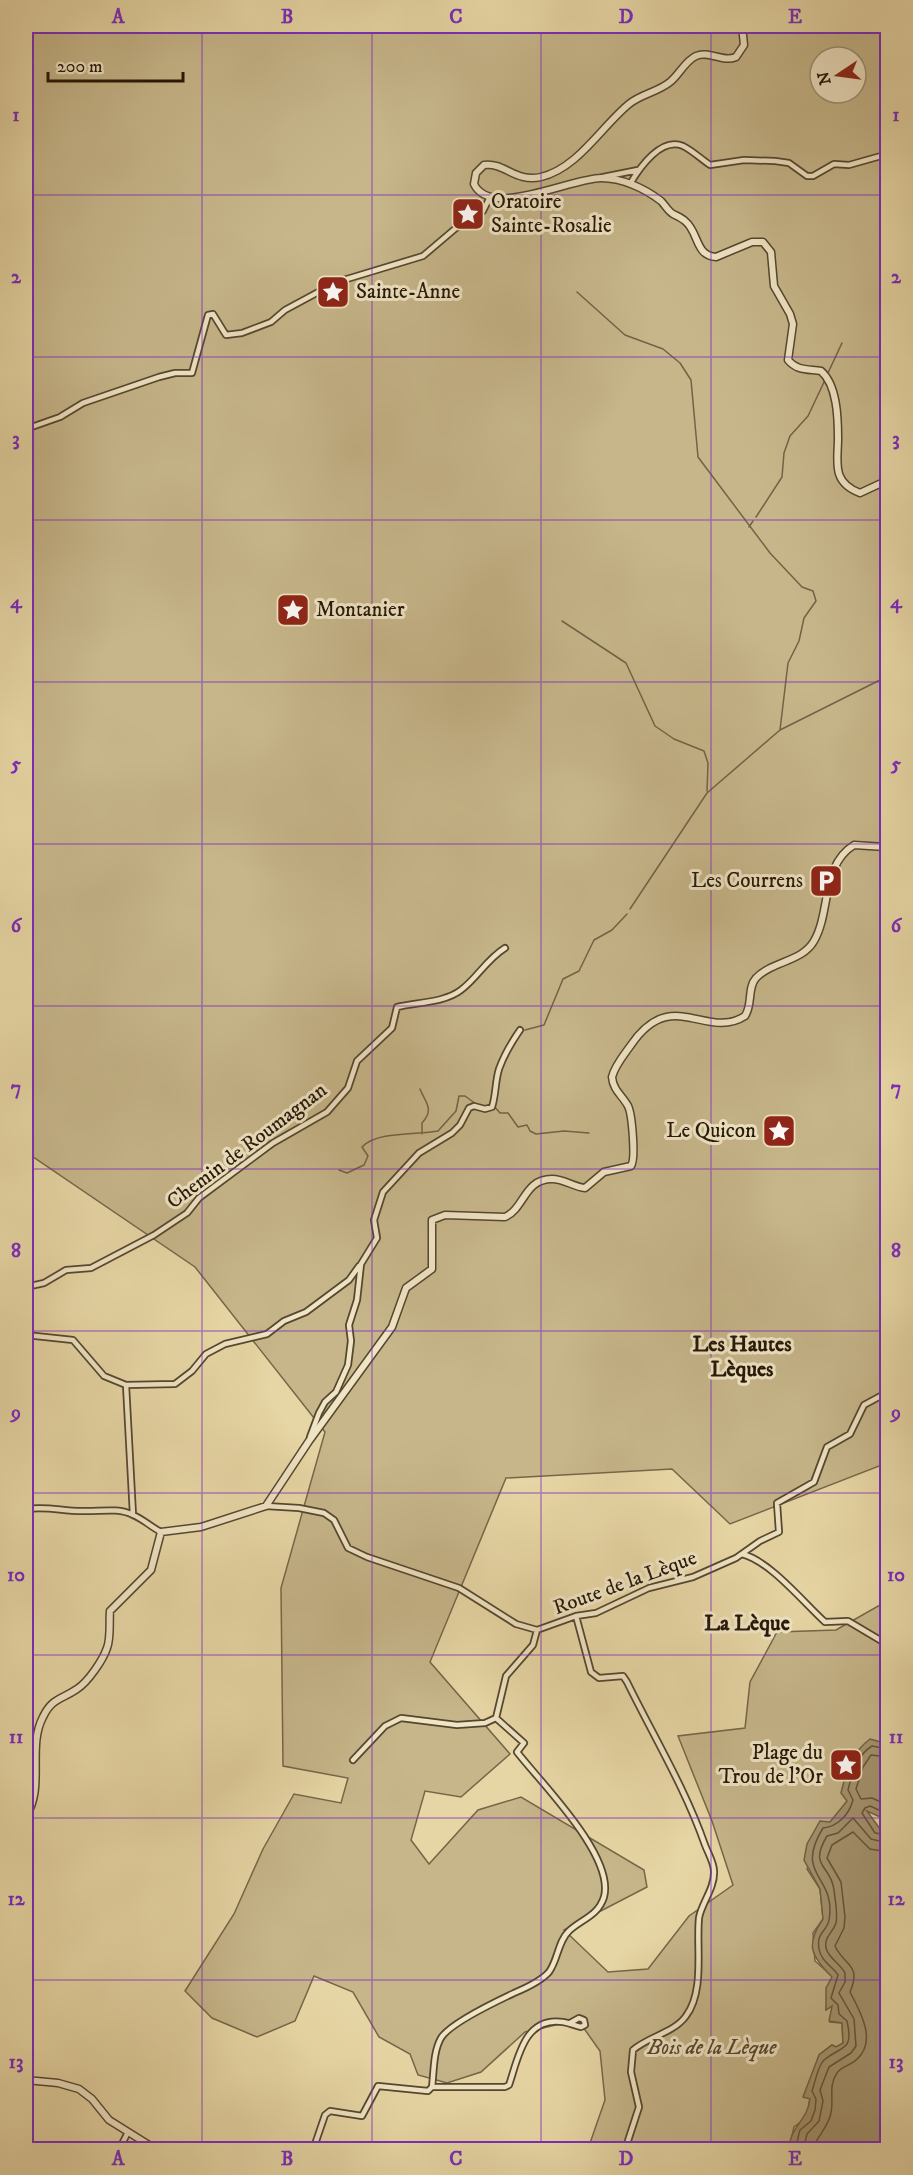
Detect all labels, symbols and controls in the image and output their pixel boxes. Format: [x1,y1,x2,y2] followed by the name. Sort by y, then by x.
[111,5,126,30] text: A
[281,5,293,30] text: B
[449,5,463,30] text: C
[619,5,634,30] text: D
[788,5,802,30] text: E
[48,45,183,83] scale bar
[808,45,868,105] north arrow
[57,56,103,78] text: 200 m
[813,69,836,87] text: N
[12,103,20,128] text: 1
[892,103,900,128] text: 1
[491,189,612,239] place label: Oratoire Sainte-Rosalie
[450,196,486,232] place icon: Oratoire Sainte-Rosalie
[11,265,22,290] text: 2
[891,265,902,290] text: 2
[315,274,351,310] place icon: Sainte-Anne
[356,279,460,305] place label: Sainte-Anne
[12,427,20,452] text: 3
[892,427,900,452] text: 3
[10,590,23,615] text: 4
[890,590,903,615] text: 4
[275,592,311,628] place icon: Montanier
[316,597,405,623] place label: Montanier
[10,752,21,777] text: 5
[890,752,901,777] text: 5
[808,863,844,899] parking icon: Les Courrens
[691,868,803,894] place label: Les Courrens
[11,914,23,939] text: 6
[891,914,903,939] text: 6
[11,1076,21,1101] text: 7
[891,1076,901,1101] text: 7
[162,1077,332,1215] street label: Chemin de Roumagnan
[761,1113,797,1149] place icon: Le Quicon
[666,1118,756,1144] place label: Le Quicon
[11,1239,21,1264] text: 8
[891,1239,901,1264] text: 8
[693,1331,792,1383] district label: Les Hautes Lèques
[9,1401,21,1426] text: 9
[889,1401,901,1426] text: 9
[550,1545,700,1621] street label: Route de la Lèque
[7,1563,25,1588] text: 10
[887,1563,905,1588] text: 10
[704,1610,790,1637] district label: La Lèque
[9,1725,23,1750] text: 11
[889,1725,903,1750] text: 11
[719,1740,823,1790] place label: Plage du Trou de l'Or
[828,1747,864,1783] place icon: Plage du Trou de l'Or
[7,1887,26,1912] text: 12
[887,1887,906,1912] text: 12
[646,2035,777,2062] park label: Bois de la Lèque
[9,2050,23,2075] text: 13
[889,2050,903,2075] text: 13
[111,2147,126,2172] text: A
[281,2147,293,2172] text: B
[449,2147,463,2172] text: C
[619,2147,634,2172] text: D
[788,2147,802,2172] text: E

